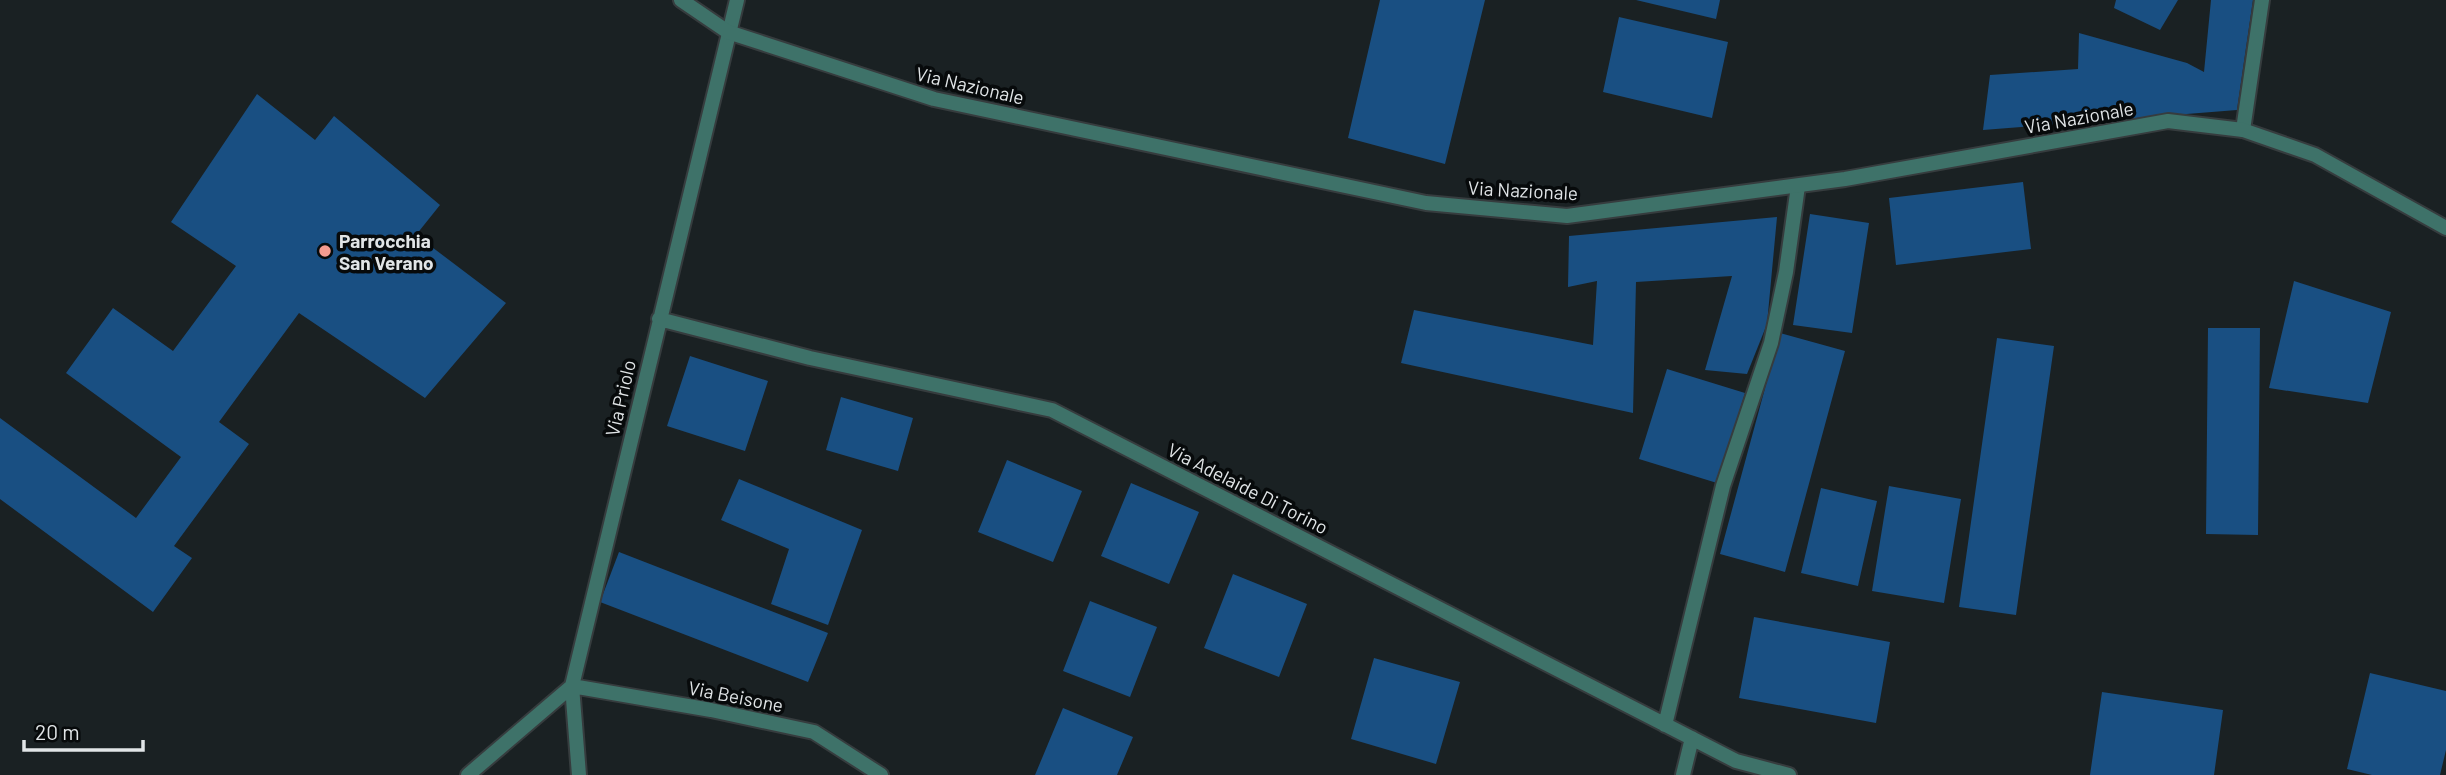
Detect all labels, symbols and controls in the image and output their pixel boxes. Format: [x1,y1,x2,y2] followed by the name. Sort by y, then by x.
[914,61,1026,109] street label: Via Nazionale
[2023,96,2135,138] street label: Via Nazionale
[1467,176,1579,204] street label: Via Nazionale
[339,229,434,274] place label: Parrocchia San Verano
[317,243,333,259] marker: Parrocchia San Verano
[600,358,640,438] street label: Via Priolo
[1164,438,1332,538] street label: Via Adelaide Di Torino
[687,676,785,716] street label: Via Beisone
[24,708,144,752] scale bar
[35,719,80,744] text: 20 m

